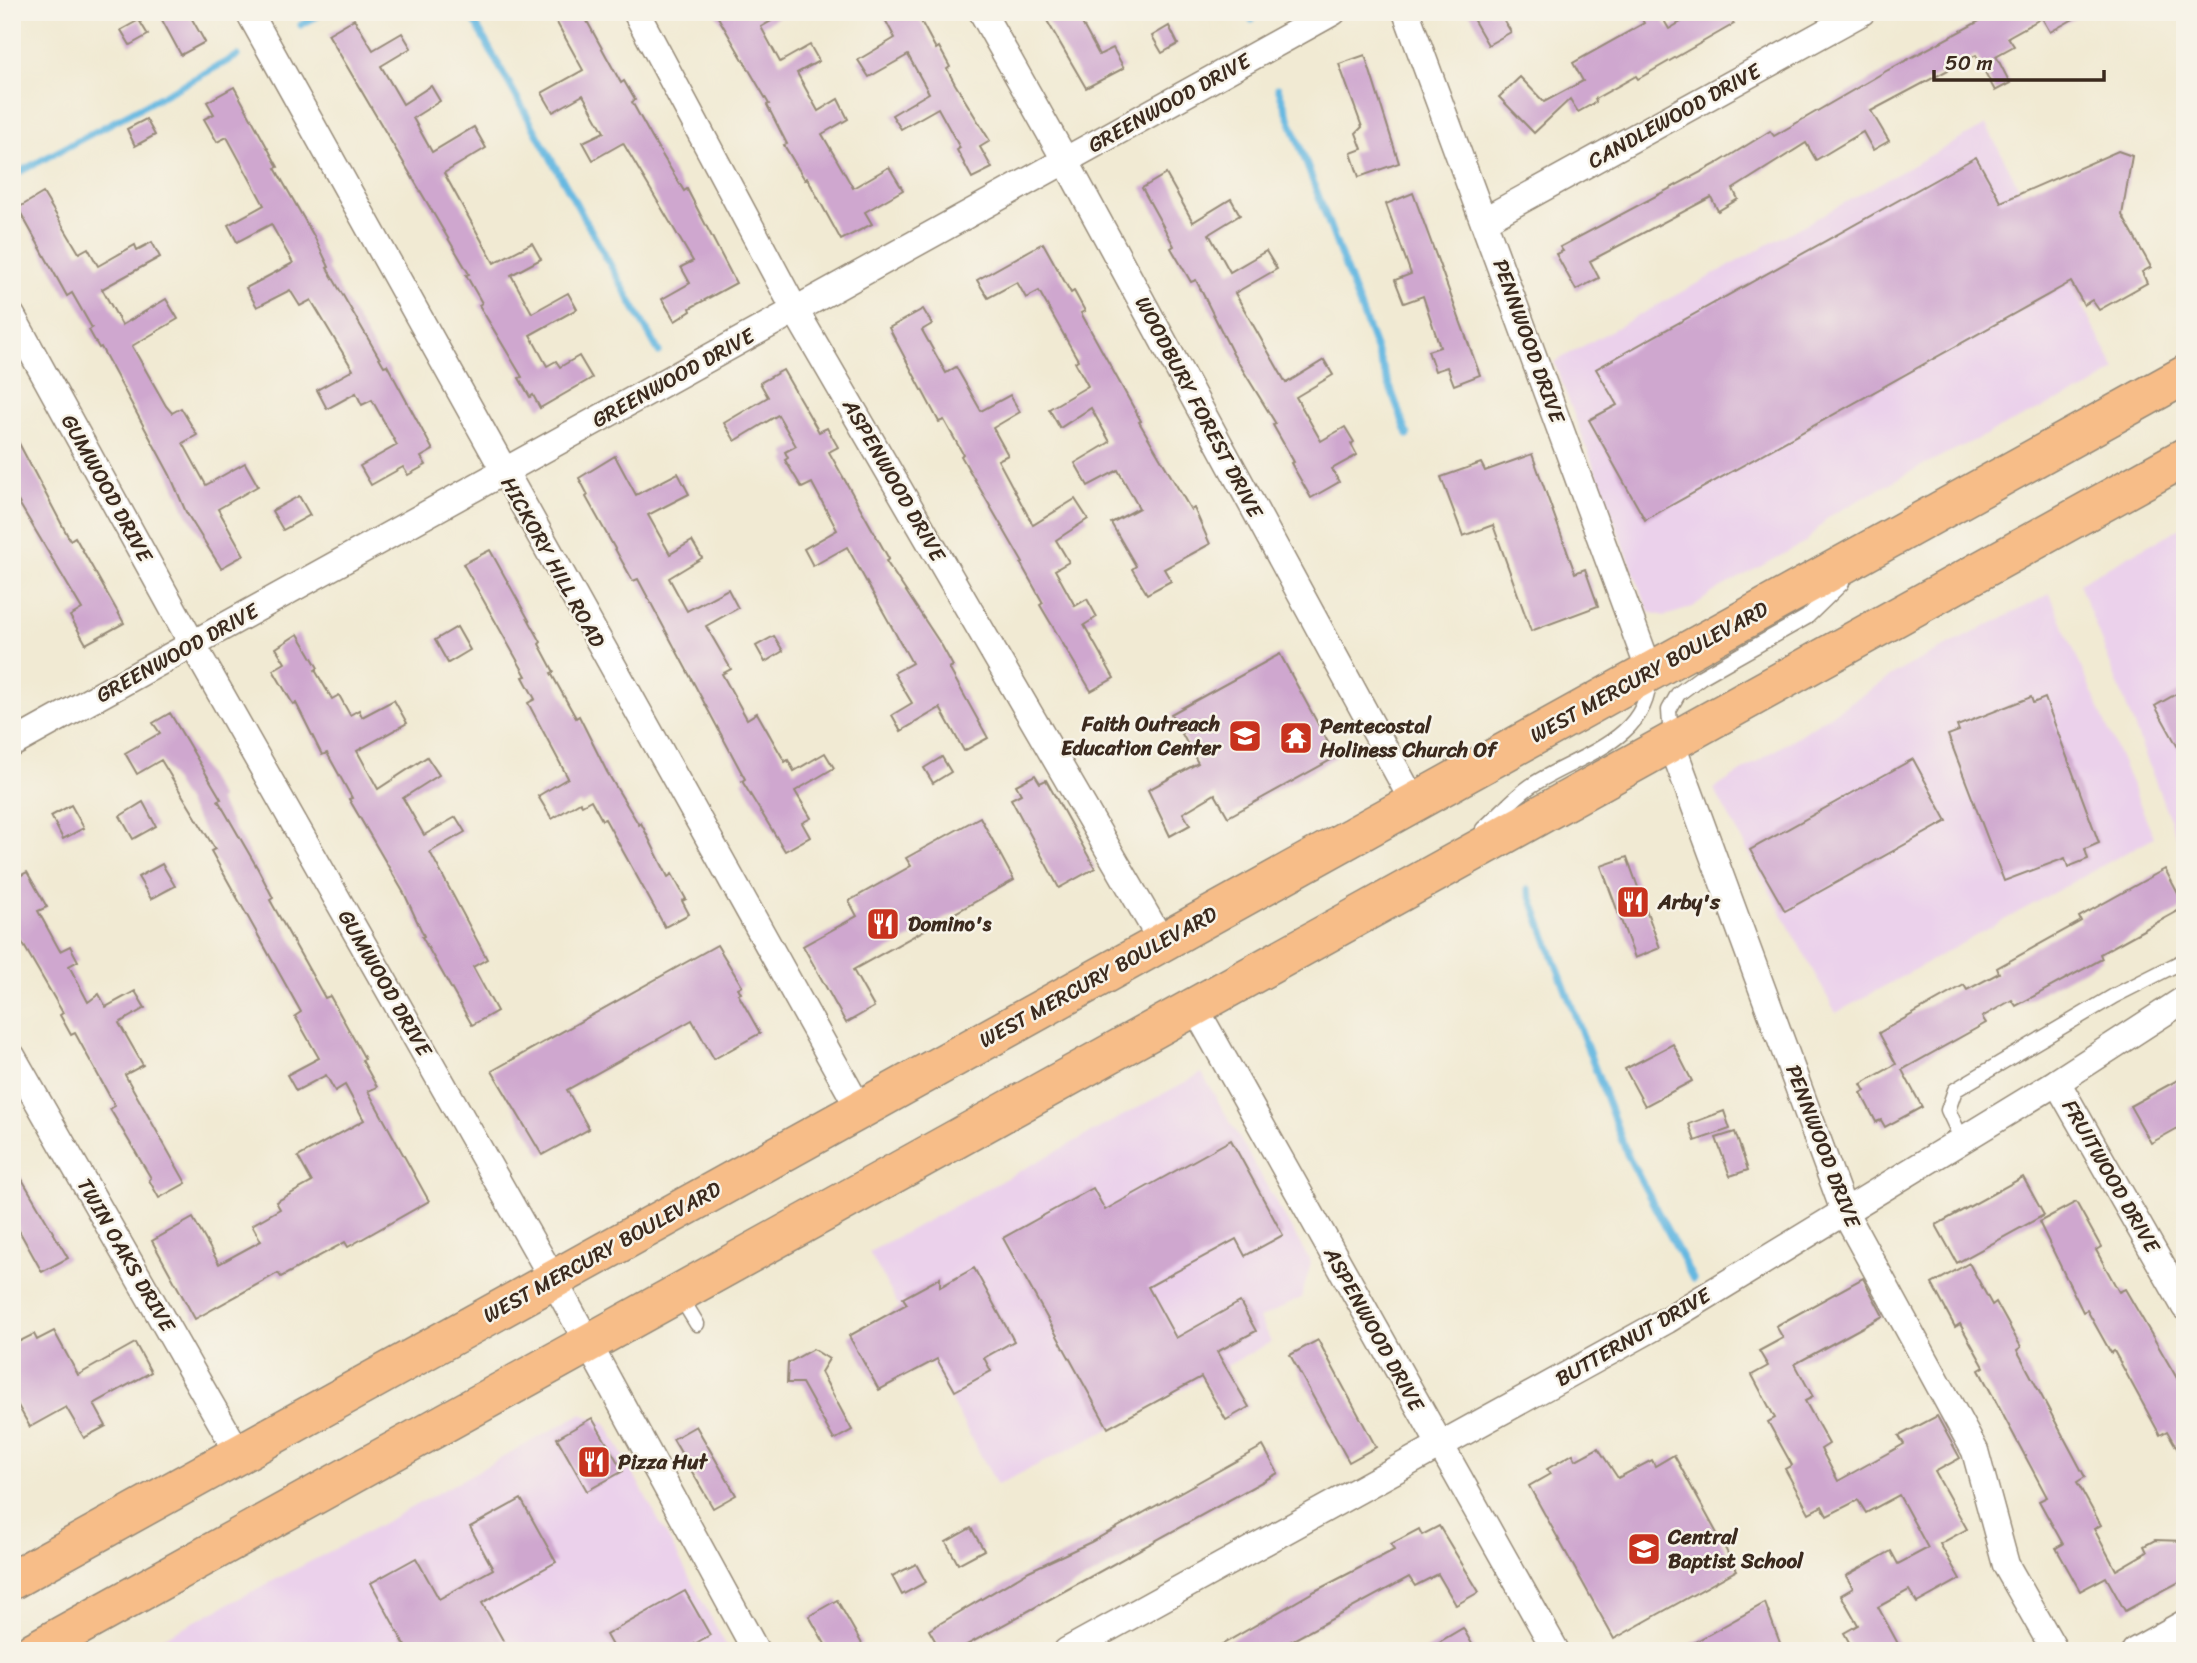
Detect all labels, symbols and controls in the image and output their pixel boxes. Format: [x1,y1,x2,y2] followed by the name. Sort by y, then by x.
[1934,38,2104,82] scale bar
[1081,42,1259,164] street label: GREENWOOD DRIVE
[1945,44,1993,82] text: 50 m
[1580,52,1769,179] street label: CANDLEWOOD DRIVE
[1482,254,1577,430] street label: PENNWOOD DRIVE
[1124,289,1274,526] street label: WOODBURY FOREST DRIVE
[585,317,763,439] street label: GREENWOOD DRIVE
[831,390,957,570] street label: ASPENWOOD DRIVE
[51,407,164,570] street label: GUMWOOD DRIVE
[490,469,616,655] street label: HICKORY HILL ROAD
[1523,590,1776,754] street label: WEST MERCURY BOULEVARD
[89,592,267,714] street label: GREENWOOD DRIVE
[1061,705,1222,767] place label: Faith Outreach Education Center
[1319,707,1499,769] place label: Pentecostal Holiness Church Of
[1226,717,1264,755] school or university icon: Faith Outreach Education Center
[1277,719,1315,757] temple icon: Pentecostal Holiness Church Of
[1614,883,1652,921] restaurant icon: Arby's
[1657,883,1721,921] place label: Arby's
[972,895,1225,1059] street label: WEST MERCURY BOULEVARD
[327,902,443,1065] street label: GUMWOOD DRIVE
[864,905,902,943] restaurant icon: Domino's
[908,905,992,943] place label: Domino's
[1774,1059,1872,1234] street label: PENNWOOD DRIVE
[2051,1092,2171,1261] street label: FRUITWOOD DRIVE
[476,1170,729,1334] street label: WEST MERCURY BOULEVARD
[66,1171,186,1341] street label: TWIN OAKS DRIVE
[1313,1239,1436,1419] street label: ASPENWOOD DRIVE
[1548,1276,1719,1397] street label: BUTTERNUT DRIVE
[575,1443,613,1481] restaurant icon: Pizza Hut
[618,1443,709,1481] place label: Pizza Hut
[1667,1518,1804,1580] place label: Central Baptist School
[1625,1530,1663,1568] school or university icon: Central Baptist School

